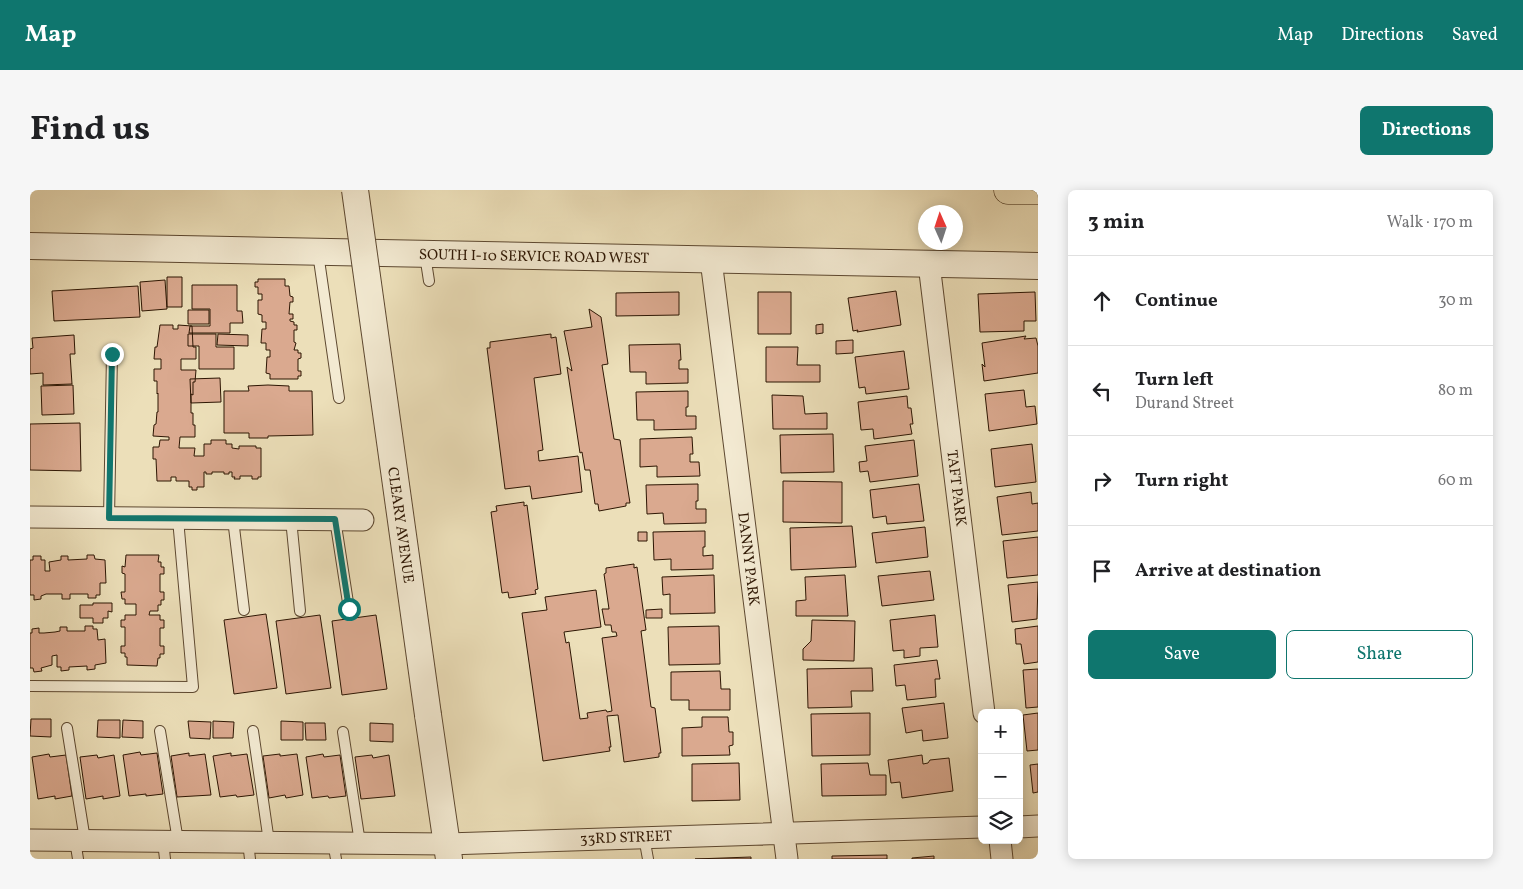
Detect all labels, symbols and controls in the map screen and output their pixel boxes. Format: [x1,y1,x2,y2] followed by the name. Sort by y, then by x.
[25,18,76,52] text: Map
[1277,23,1313,48] text: Map
[1341,23,1424,48] text: Directions
[1452,23,1498,48] text: Saved
[30,106,150,154] text: Find us
[1360,106,1493,155] button: Directions
[918,205,963,250] north arrow
[1088,208,1144,237] text: 3 min
[1387,212,1473,234] text: Walk · 170 m
[419,245,650,270] street label: SOUTH I-10 SERVICE ROAD WEST
[1088,287,1116,315] icon: ahead
[1135,288,1218,314] text: Continue
[1438,290,1473,312] text: 30 m
[101,343,124,366] route end
[1135,367,1214,393] text: Turn left
[1088,377,1116,405] icon: left
[1438,380,1473,402] text: 80 m
[1135,393,1234,415] text: Durand Street
[940,449,971,528] street label: TAFT PARK
[381,466,418,585] street label: CLEARY AVENUE
[1088,467,1116,495] icon: right
[1135,468,1228,494] text: Turn right
[1438,470,1473,492] text: 60 m
[731,511,764,607] street label: DANNY PARK
[1088,557,1116,585] icon: arrive
[1135,558,1321,584] text: Arrive at destination
[338,598,361,621] route start
[1088,630,1276,679] button: Save
[1286,630,1473,679] button: Share
[978,709,1023,844] map controls
[978,709,1023,754] button: +
[978,754,1023,799] button: −
[978,799,1023,844] button: layers
[580,826,673,851] street label: 33RD STREET

